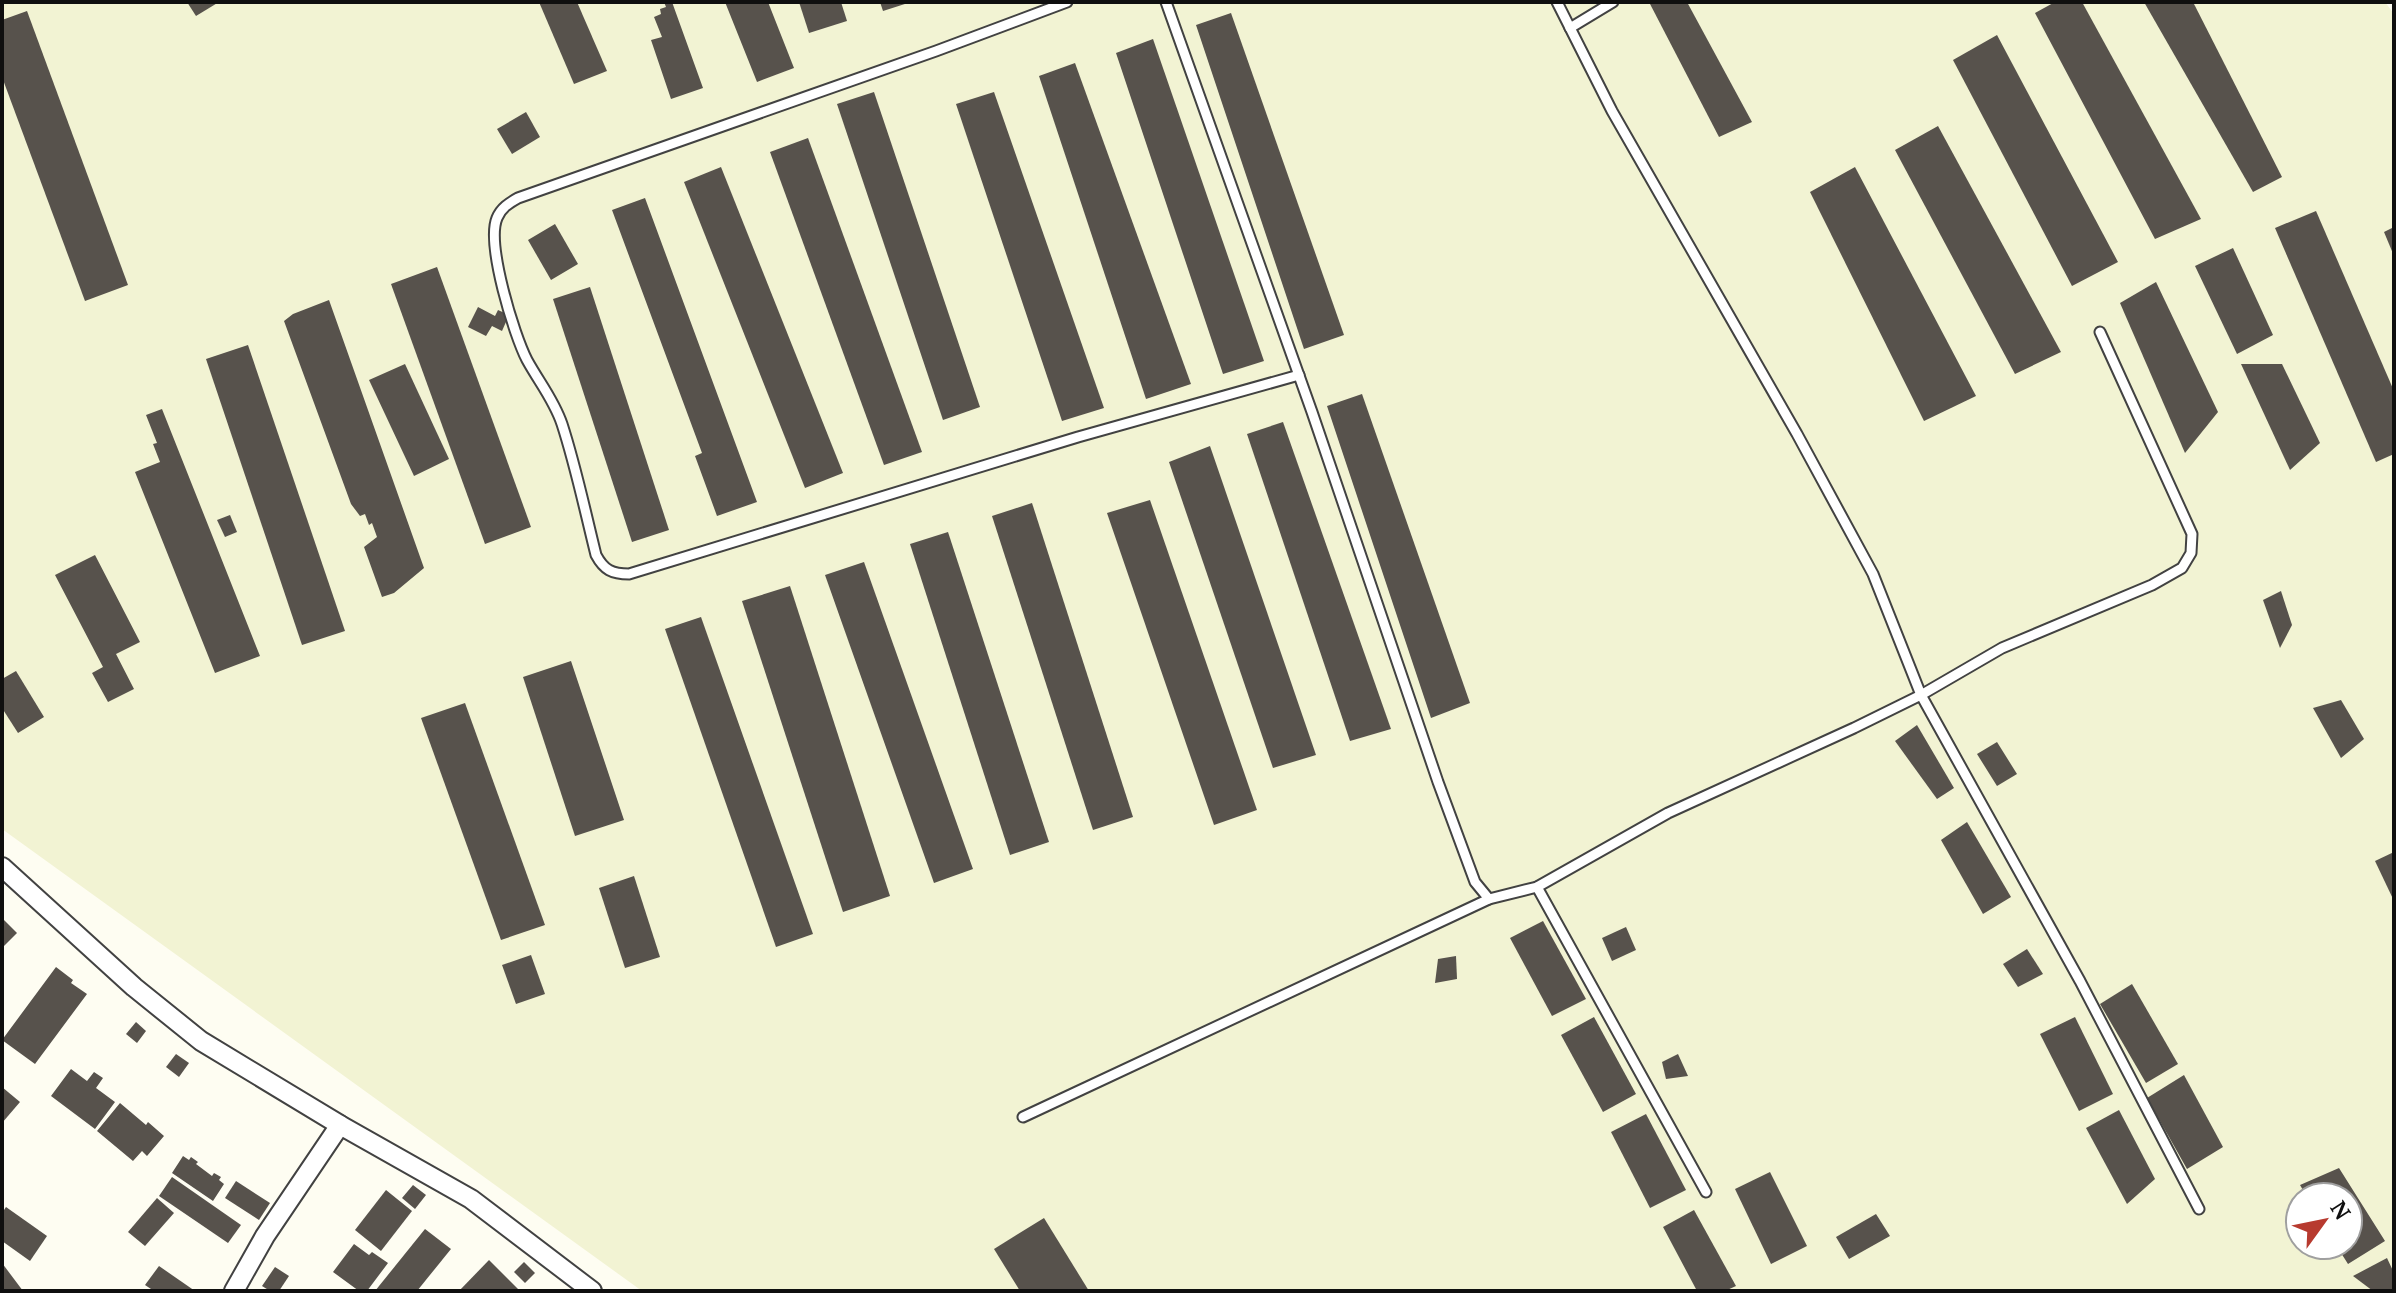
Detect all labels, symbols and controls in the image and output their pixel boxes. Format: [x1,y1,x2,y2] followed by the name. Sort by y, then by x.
[2284,1181,2364,1261] north arrow
[2324,1195,2358,1225] text: N

